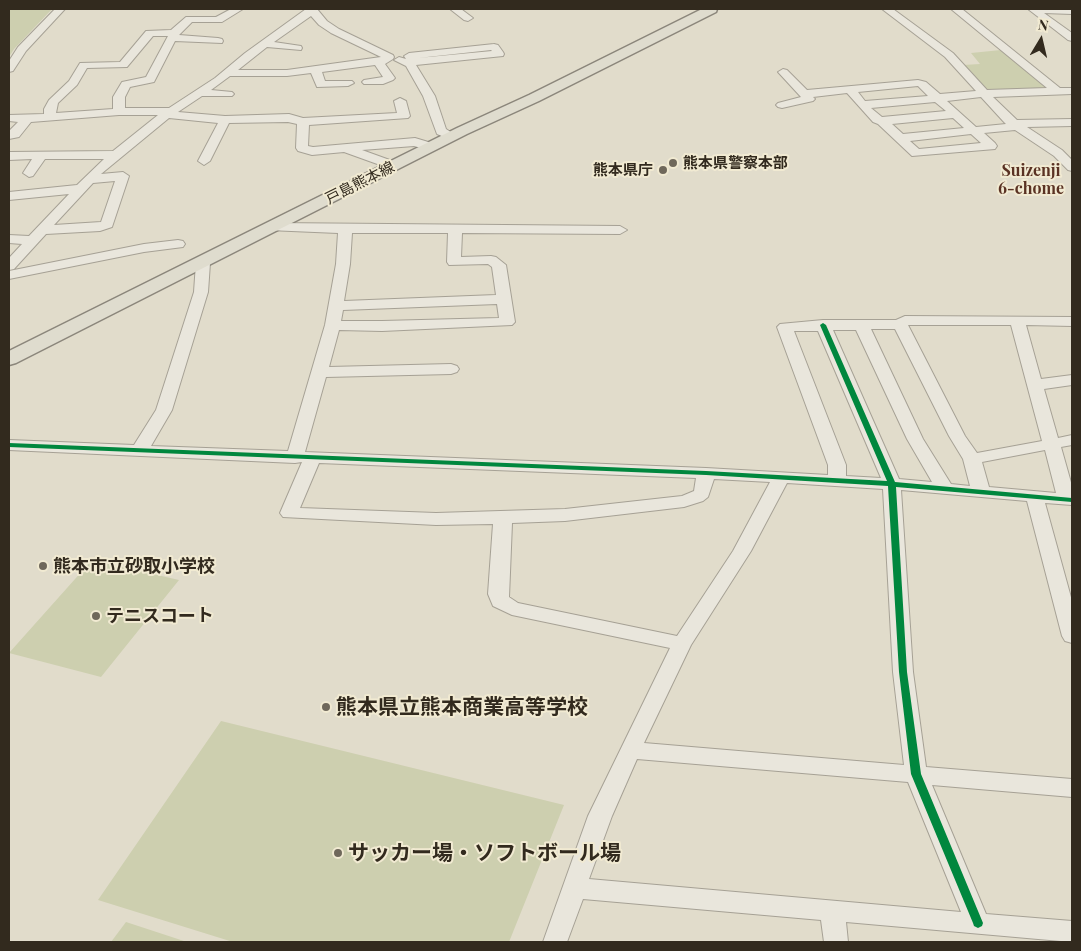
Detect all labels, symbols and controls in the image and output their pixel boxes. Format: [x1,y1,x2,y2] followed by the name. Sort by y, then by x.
[1016,15,1066,65] north arrow
[1037,15,1050,35] text: N
[683,154,788,172] place label: 熊本県警察本部
[667,157,679,169] marker: 熊本県警察本部
[323,158,397,208] street label: 戸島熊本線
[593,161,653,179] place label: 熊本県庁
[998,161,1064,199] district label: Suizenji 6-chome
[657,164,669,176] marker: 熊本県庁
[53,555,215,577] place label: 熊本市立砂取小学校
[37,560,49,572] marker: 熊本市立砂取小学校
[106,605,214,627] place label: テニスコート
[90,610,102,622] marker: テニスコート
[336,694,588,720] place label: 熊本県立熊本商業高等学校
[320,701,332,713] marker: 熊本県立熊本商業高等学校
[348,840,621,866] place label: サッカー場・ソフトボール場
[332,847,344,859] marker: サッカー場・ソフトボール場

